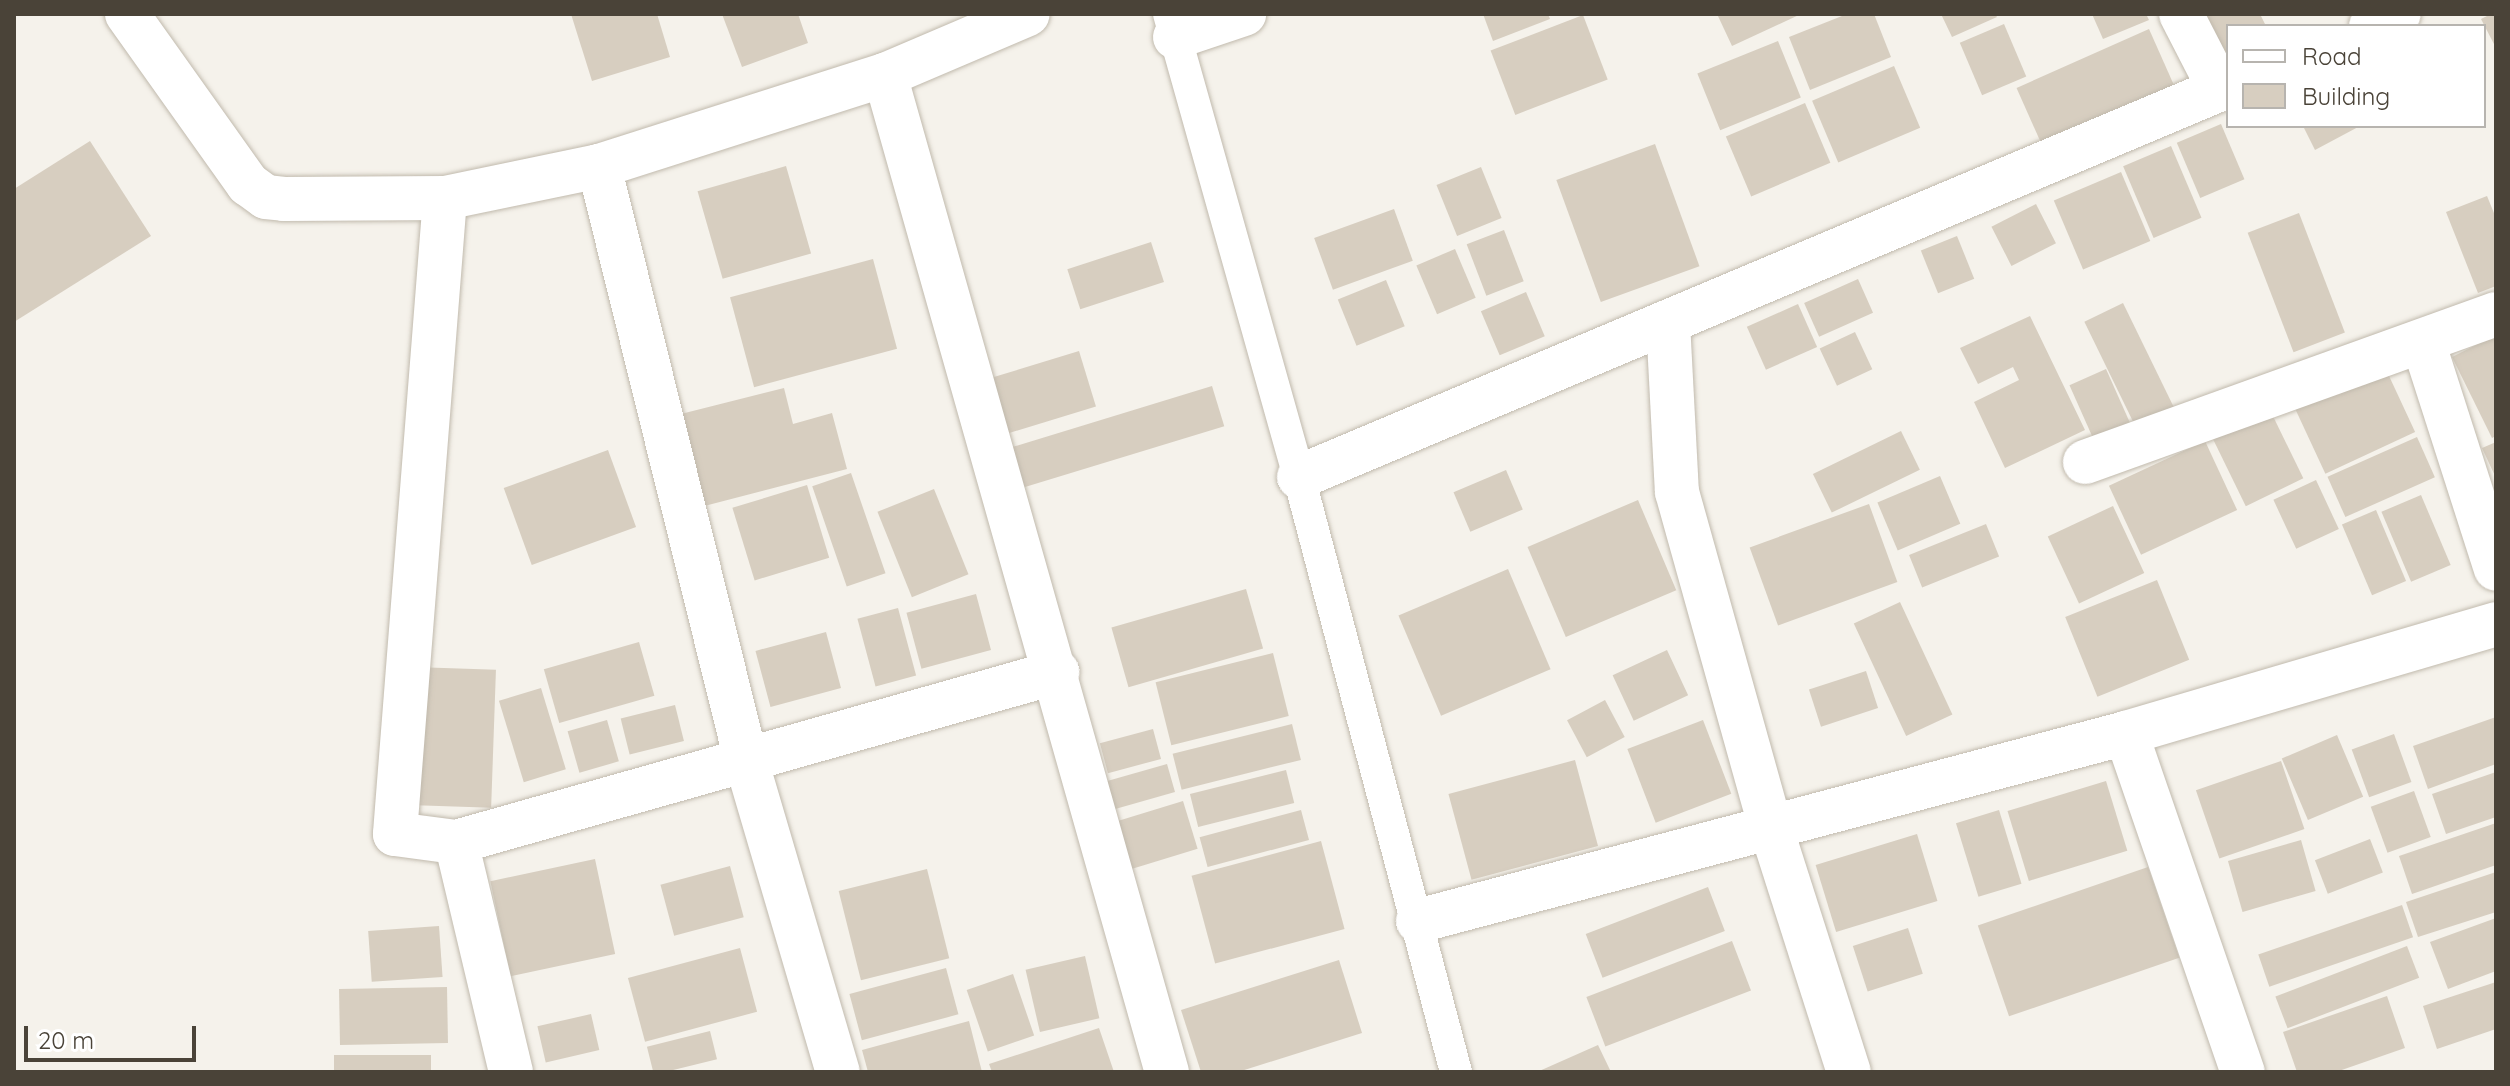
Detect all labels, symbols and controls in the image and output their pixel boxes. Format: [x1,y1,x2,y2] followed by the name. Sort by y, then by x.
[2226,24,2486,128] legend
[2302,41,2362,71] text: Road
[2302,81,2390,111] text: Building
[28,1010,200,1060] scale bar
[38,1025,94,1055] text: 20 m

